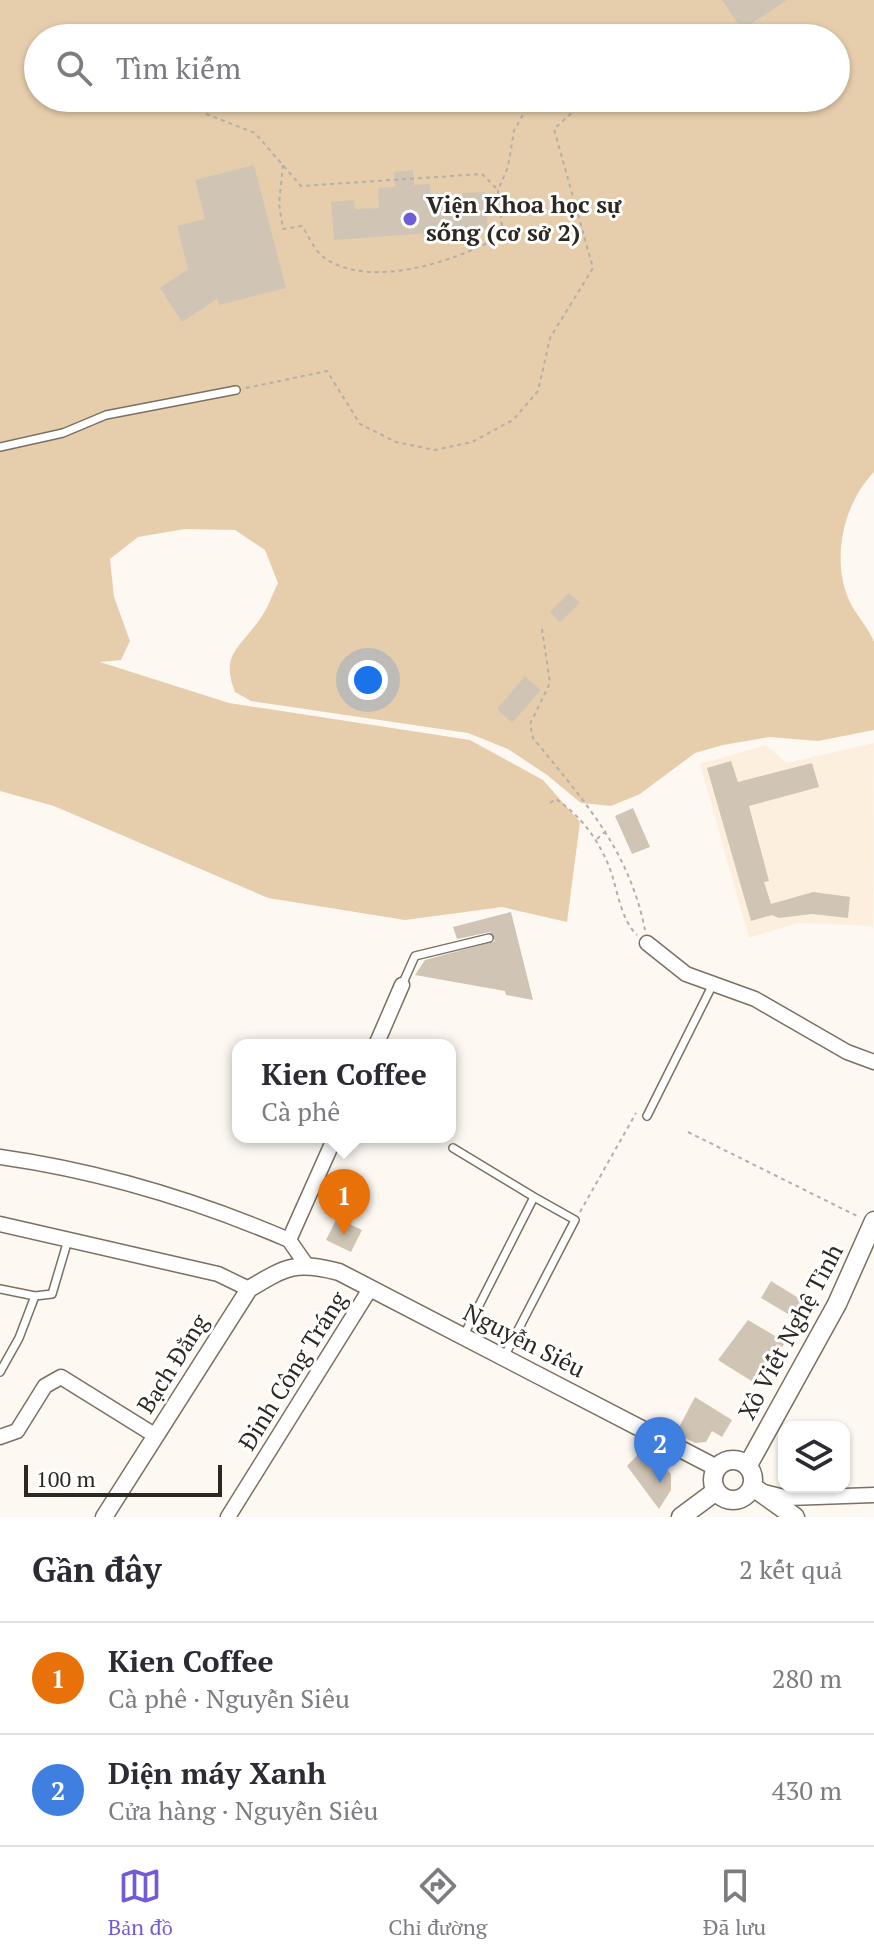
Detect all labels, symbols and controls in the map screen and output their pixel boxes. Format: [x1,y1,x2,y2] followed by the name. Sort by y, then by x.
[24,24,850,112] search box
[52,46,96,90] icon: search
[116,48,241,88] text: Tìm kiếm
[426,188,622,248] place label: Viện Khoa học sự sống (cơ sở 2)
[401,210,419,228] marker: Viện Khoa học sự sống (cơ sở 2)
[348,660,388,700] your location
[232,1039,456,1143] popup
[261,1054,427,1094] text: Kien Coffee
[261,1094,340,1128] text: Cà phê
[318,1169,370,1235] pin: 1
[730,1238,850,1425] street label: Xô Viết Nghệ Tỉnh
[230,1285,354,1456] street label: Đinh Công Tráng
[458,1296,591,1385] street label: Nguyễn Siêu
[129,1308,215,1419] street label: Bạch Đằng
[634,1417,686,1483] pin: 2
[778,1421,850,1493] map controls
[778,1421,850,1493] button: layers
[24,1461,222,1497] scale bar
[36,1464,96,1493] text: 100 m
[32,1547,161,1592] text: Gần đây
[739,1552,842,1586] text: 2 kết quả
[108,1641,274,1681] text: Kien Coffee
[51,1661,65,1695] text: 1
[772,1661,842,1695] text: 280 m
[108,1681,350,1715] text: Cà phê · Nguyễn Siêu
[108,1753,326,1793] text: Diện máy Xanh
[51,1773,65,1807] text: 2
[772,1773,842,1807] text: 430 m
[108,1793,379,1827] text: Cửa hàng · Nguyễn Siêu
[108,1864,173,1941] tab: Bản đồ
[388,1864,487,1941] tab: Chỉ đường
[703,1864,766,1941] tab: Đã lưu

